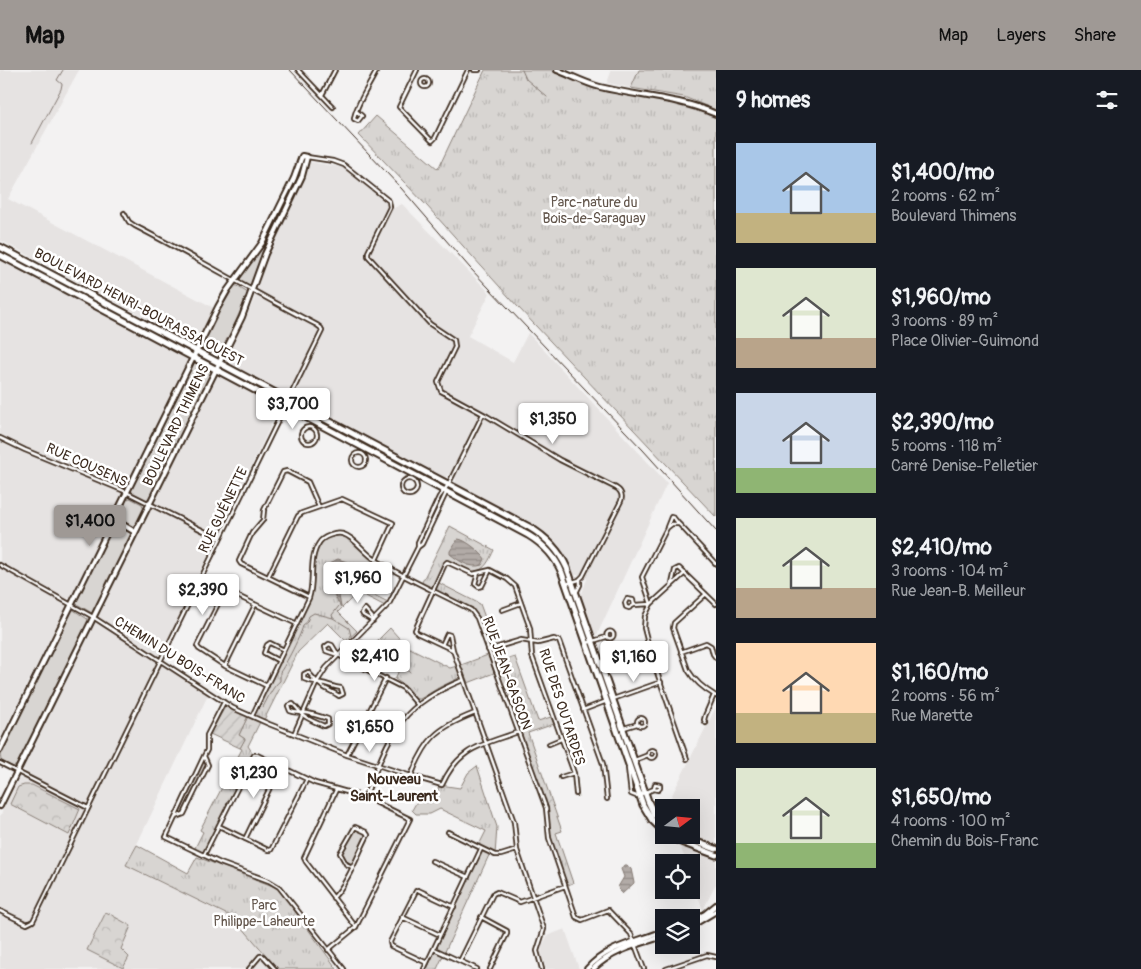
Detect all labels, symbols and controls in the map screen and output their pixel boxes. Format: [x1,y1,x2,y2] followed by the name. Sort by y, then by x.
[25,21,65,50] text: Map
[939,24,968,47] text: Map
[996,24,1046,47] text: Layers
[1074,24,1116,47] text: Share
[1093,86,1121,114] icon: filters
[736,87,810,114] text: 9 homes
[891,159,994,186] text: $1,400/mo
[776,163,836,223] icon: home
[891,186,1000,206] text: 2 rooms · 62 m²
[543,194,645,227] park label: Parc-nature du Bois-de-Saraguay
[891,206,1016,226] text: Boulevard Thimens
[31,244,247,370] street label: BOULEVARD HENRI-BOURASSA OUEST
[891,284,991,311] text: $1,960/mo
[776,288,836,348] icon: home
[891,311,998,331] text: 3 rooms · 89 m²
[891,331,1039,351] text: Place Olivier-Guimond
[139,361,213,489] street label: BOULEVARD THIMENS
[252,388,334,430] pin: $3,700
[267,394,319,414] text: $3,700
[512,402,594,445] pin: $1,350
[529,409,577,429] text: $1,350
[891,409,994,436] text: $2,390/mo
[776,413,836,473] icon: home
[891,436,1002,456] text: 5 rooms · 118 m²
[44,439,130,491] street label: RUE COUSENS
[891,456,1038,476] text: Carré Denise-Pelletier
[194,464,251,556] street label: RUE GUÉNETTE
[49,504,131,547] pin: $1,400
[65,511,115,531] text: $1,400
[891,534,992,561] text: $2,410/mo
[776,538,836,598] icon: home
[891,561,1008,581] text: 3 rooms · 104 m²
[317,562,399,604] pin: $1,960
[334,568,382,588] text: $1,960
[162,574,244,616] pin: $2,390
[178,580,228,600] text: $2,390
[891,581,1026,601] text: Rue Jean-B. Meilleur
[111,613,249,707] street label: CHEMIN DU BOIS-FRANC
[479,614,535,732] street label: RUE JEAN-GASCON
[334,640,416,682] pin: $2,410
[593,640,675,683] pin: $1,160
[351,646,399,666] text: $2,410
[535,646,589,768] street label: RUE DES OUTARDES
[611,647,657,667] text: $1,160
[891,659,988,686] text: $1,160/mo
[776,663,836,723] icon: home
[891,686,1000,706] text: 2 rooms · 56 m²
[891,706,973,726] text: Rue Marette
[329,710,411,753] pin: $1,650
[346,717,394,737] text: $1,650
[213,756,295,799] pin: $1,230
[230,763,278,783] text: $1,230
[350,770,439,806] district label: Nouveau Saint-Laurent
[891,784,991,811] text: $1,650/mo
[776,788,836,848] icon: home
[655,799,700,844] north arrow
[655,799,700,954] map controls
[891,811,1010,831] text: 4 rooms · 100 m²
[891,831,1039,851] text: Chemin du Bois-Franc
[655,854,700,899] button: locate
[213,897,315,930] park label: Parc Philippe-Laheurte
[655,909,700,954] button: layers

